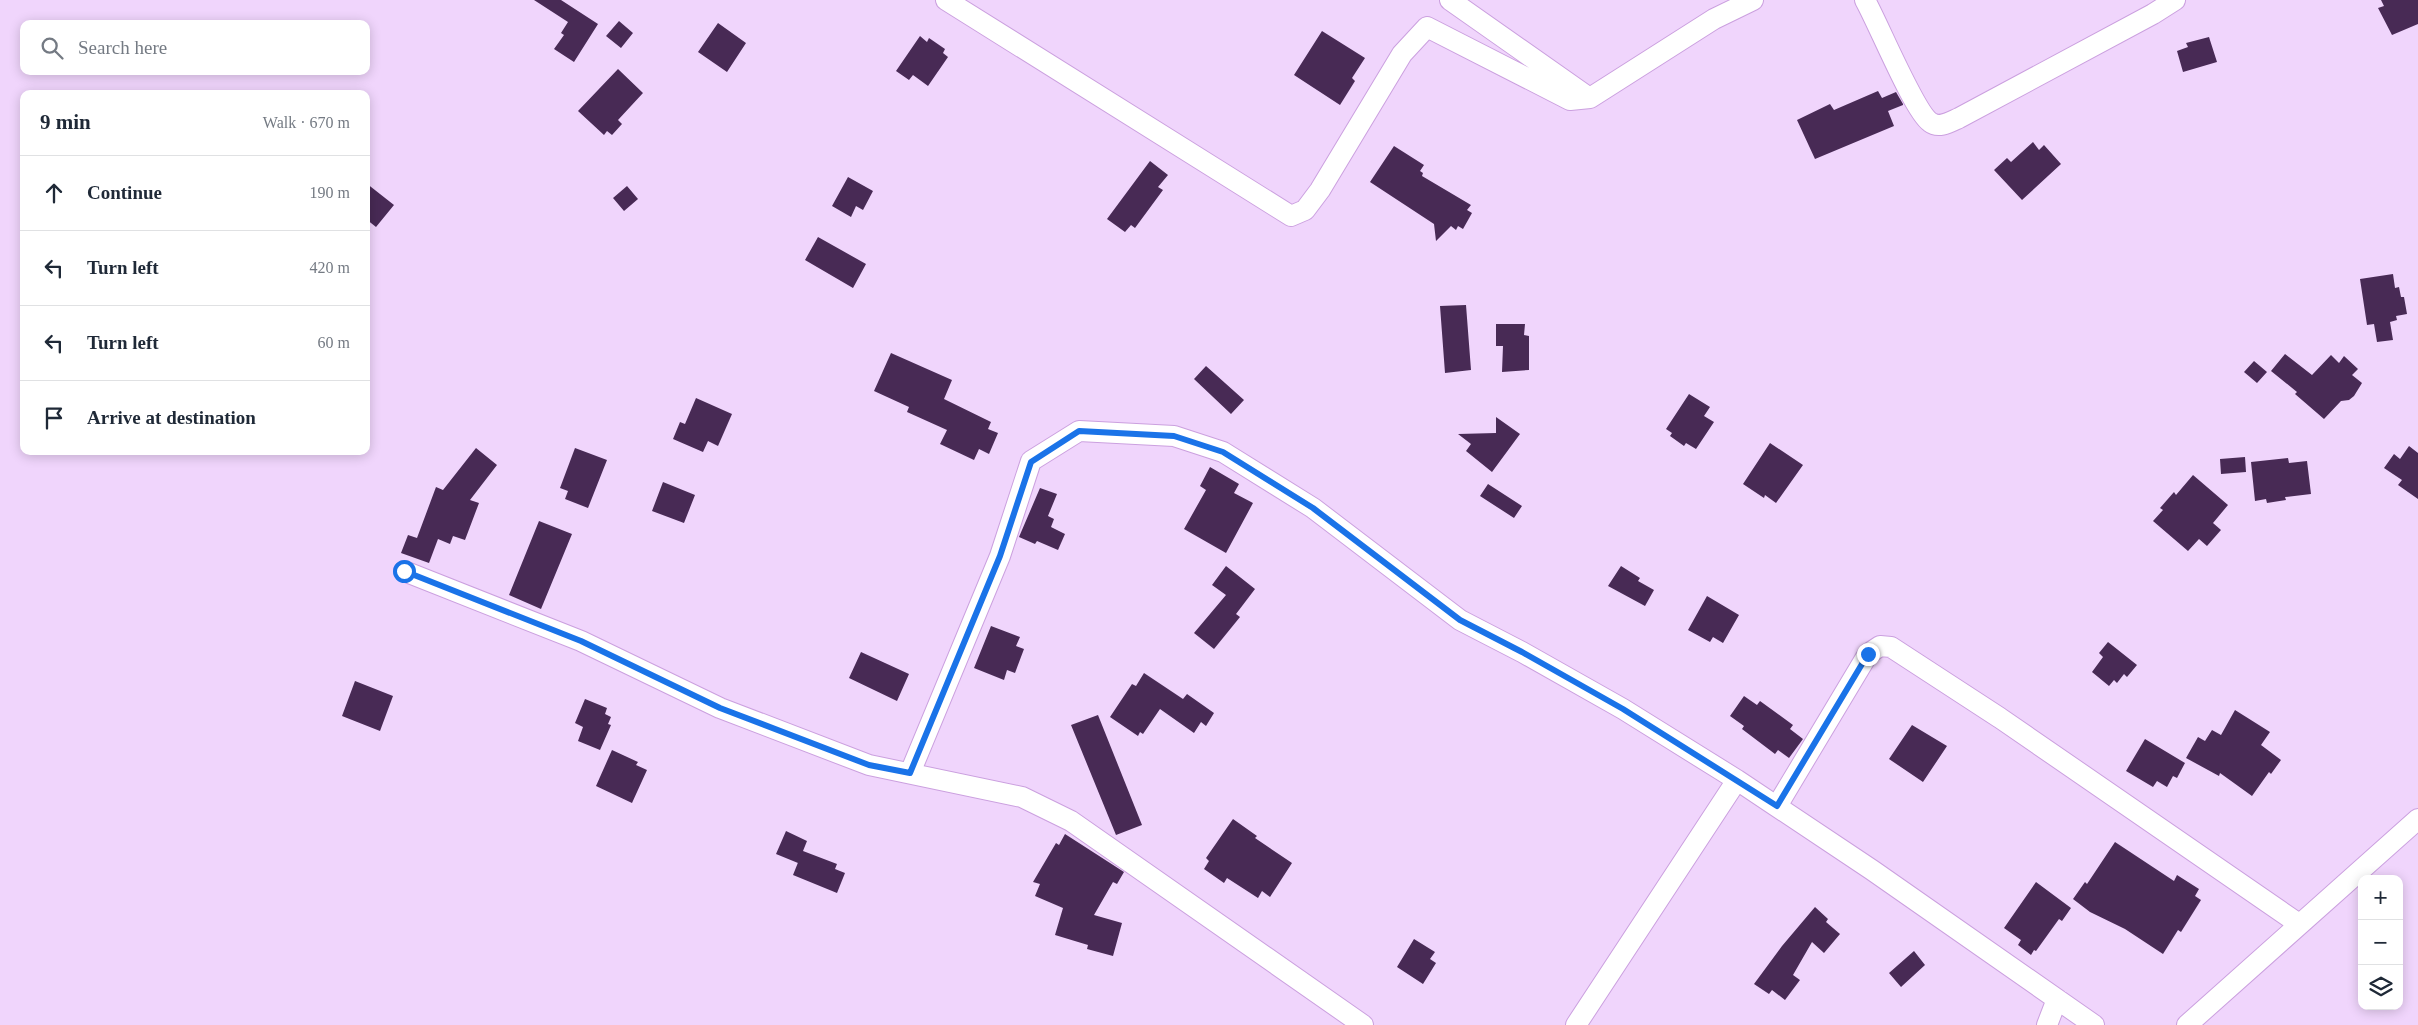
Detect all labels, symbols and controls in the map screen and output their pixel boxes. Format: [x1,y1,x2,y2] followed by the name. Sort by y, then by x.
[20,20,370,75] search box
[38,34,66,62] icon: search
[78,37,167,58] text: Search here
[40,110,91,134] text: 9 min
[263,114,350,131] text: Walk · 670 m
[40,179,68,207] icon: ahead
[87,182,162,203] text: Continue
[310,184,350,201] text: 190 m
[40,254,68,282] icon: left
[87,257,159,278] text: Turn left
[310,259,350,276] text: 420 m
[40,329,68,357] icon: left
[87,332,159,353] text: Turn left
[318,334,350,351] text: 60 m
[40,404,68,432] icon: arrive
[87,407,256,428] text: Arrive at destination
[393,560,416,583] route start
[1857,643,1880,666] route end
[2358,875,2403,1010] map controls
[2358,875,2403,920] button: +
[2358,920,2403,965] button: −
[2358,965,2403,1010] button: layers

